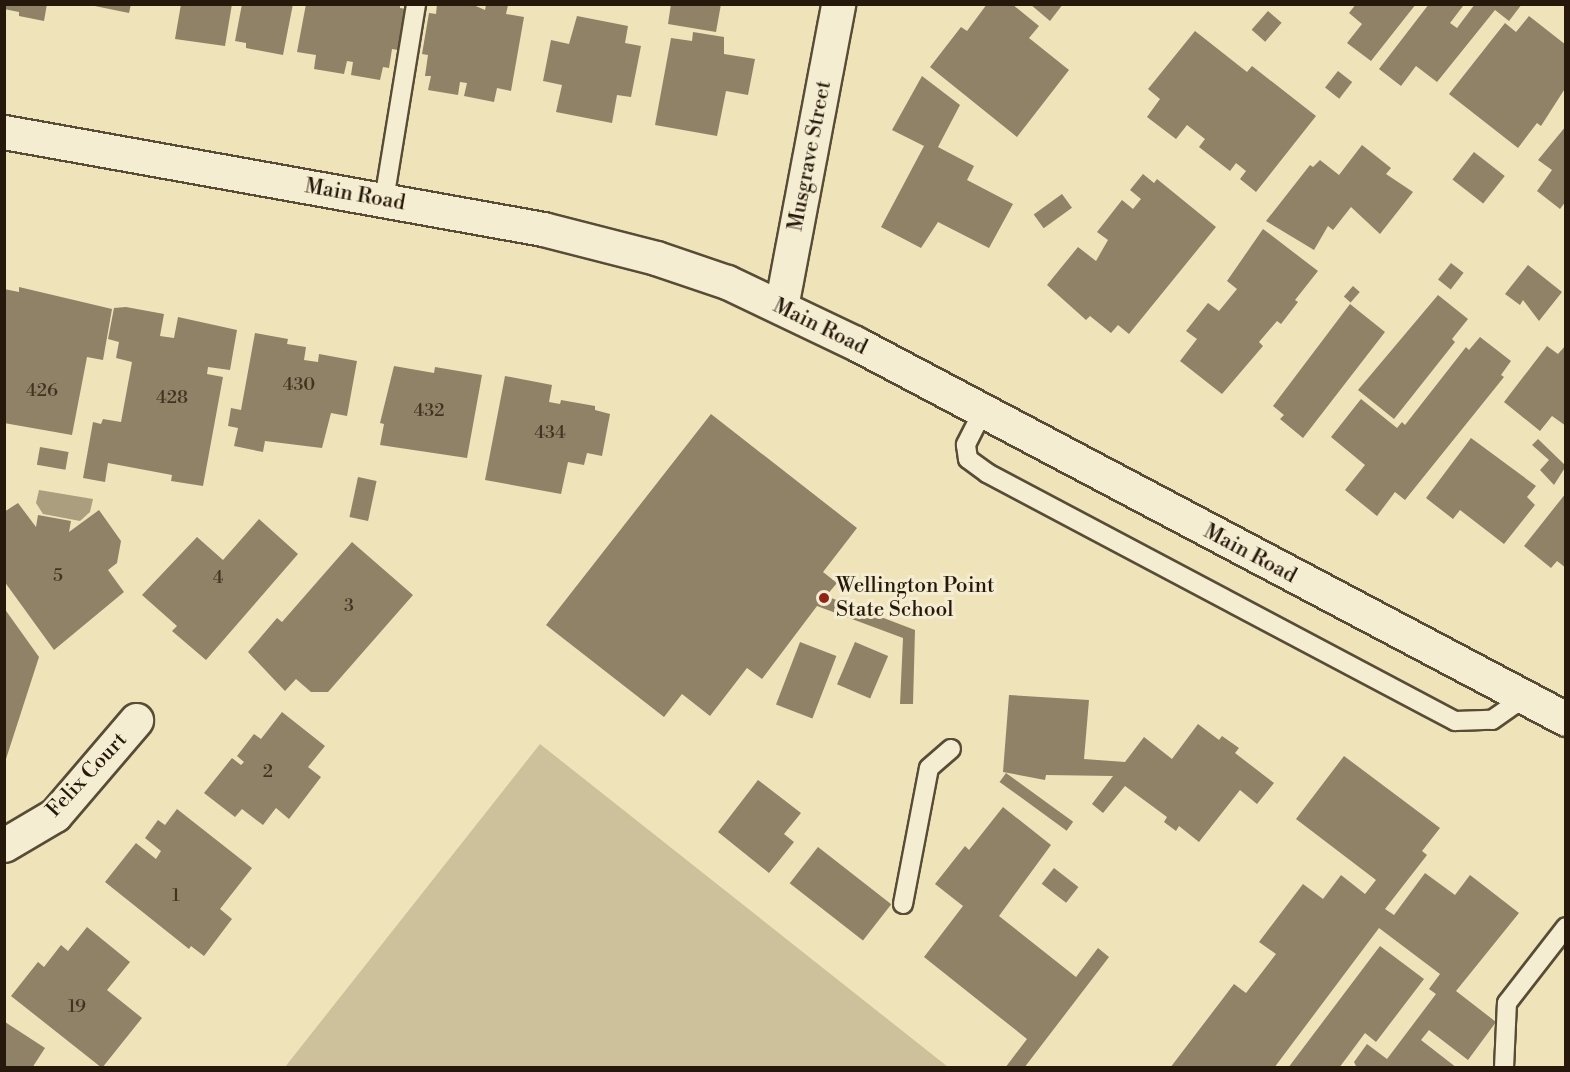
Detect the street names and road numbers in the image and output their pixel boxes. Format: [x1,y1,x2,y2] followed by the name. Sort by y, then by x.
[783,79,837,233] street label: Musgrave Street
[303,174,407,216] street label: Main Road
[769,293,871,361] street label: Main Road
[1199,519,1301,589] street label: Main Road
[42,728,132,822] street label: Felix Court

